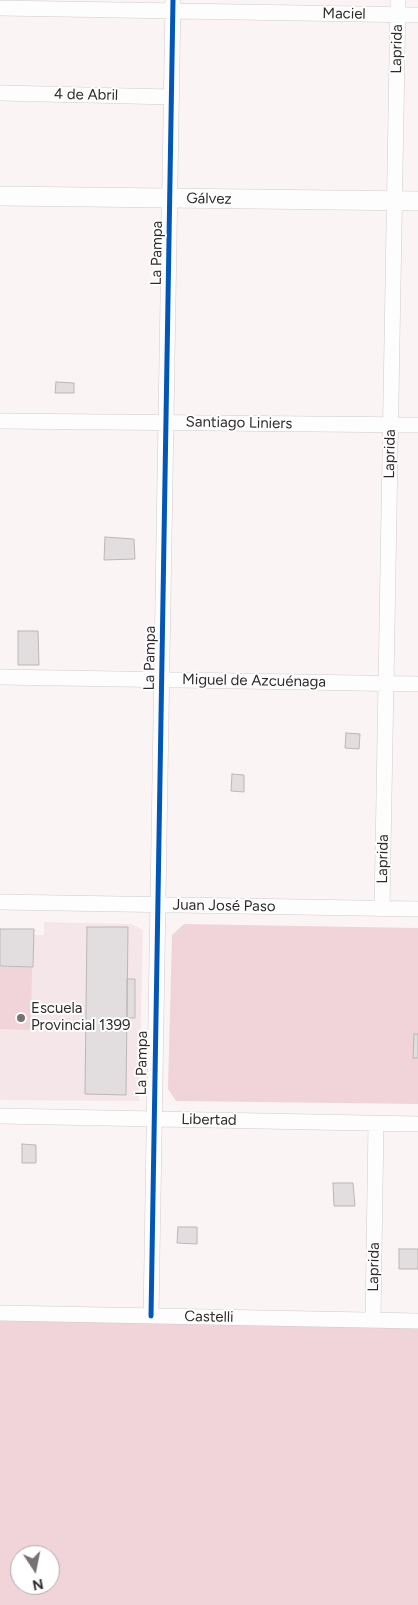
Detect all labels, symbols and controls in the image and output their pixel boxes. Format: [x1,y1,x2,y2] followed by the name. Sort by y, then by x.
[322,5,366,23] street label: Maciel
[388,24,406,74] street label: Laprida
[54,85,118,105] street label: 4 de Abril
[186,190,232,208] street label: Gálvez
[147,221,167,285] street label: La Pampa
[186,413,292,433] street label: Santiago Liniers
[381,429,399,479] street label: Laprida
[140,626,160,690] street label: La Pampa
[182,671,326,691] street label: Miguel de Azcuénaga
[374,834,392,884] street label: Laprida
[172,896,276,916] street label: Juan José Paso
[31,1000,130,1035] place label: Escuela Provincial 1399
[15,1012,27,1024] marker: Escuela Provincial 1399
[132,1031,152,1095] street label: La Pampa
[181,1111,237,1129] street label: Libertad
[365,1242,383,1292] street label: Laprida
[184,1308,234,1326] street label: Castelli
[10,1545,60,1595] north arrow
[31,1575,45,1594] text: N

